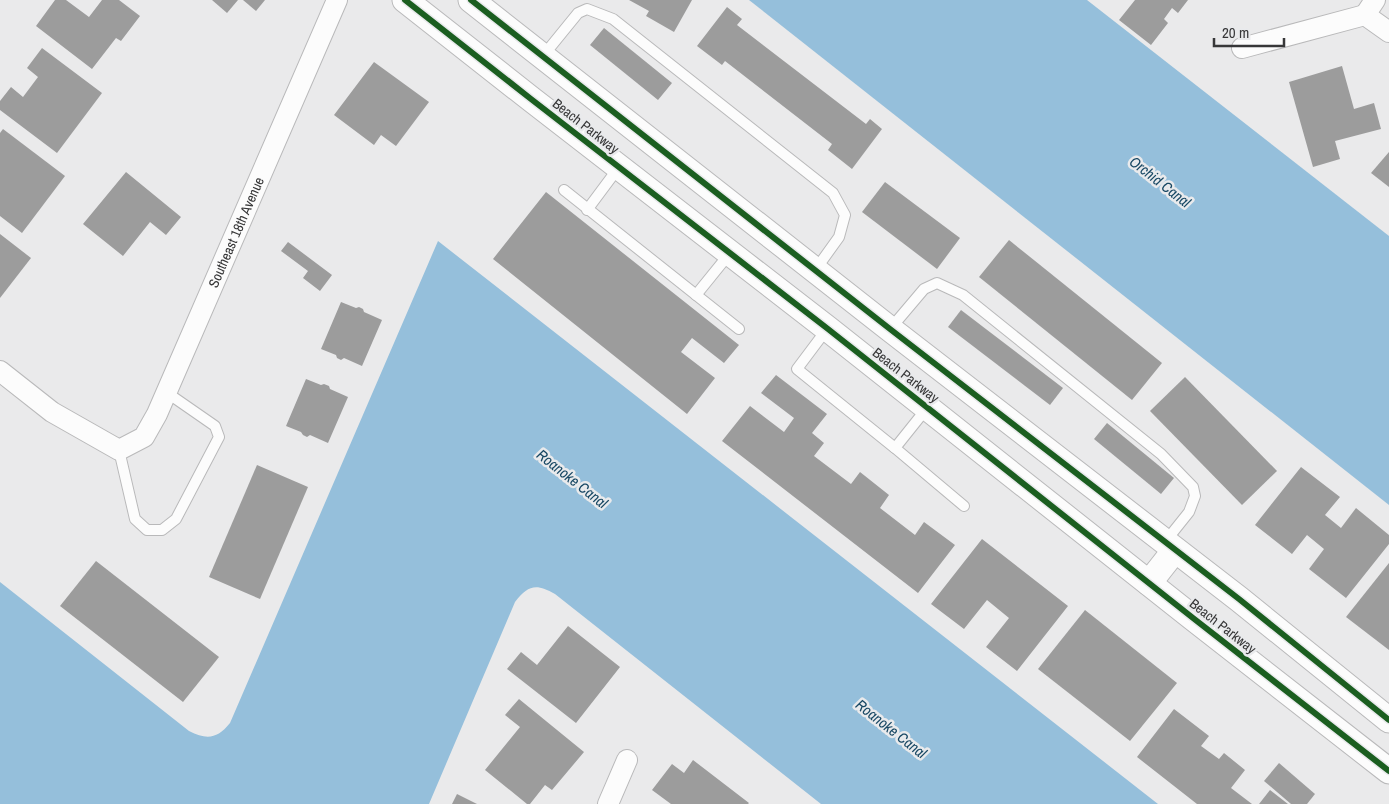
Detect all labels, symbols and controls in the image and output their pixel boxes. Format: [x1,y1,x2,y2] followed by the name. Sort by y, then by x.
[1214,15,1284,47] scale bar
[1222,22,1249,43] text: 20 m
[549,94,623,158] street label: Beach Parkway
[1125,151,1196,212] water label: Orchid Canal
[204,174,268,290] street label: Southeast 18th Avenue
[869,343,943,407] street label: Beach Parkway
[532,444,612,513] water label: Roanoke Canal
[1186,594,1260,658] street label: Beach Parkway
[851,694,931,763] water label: Roanoke Canal

